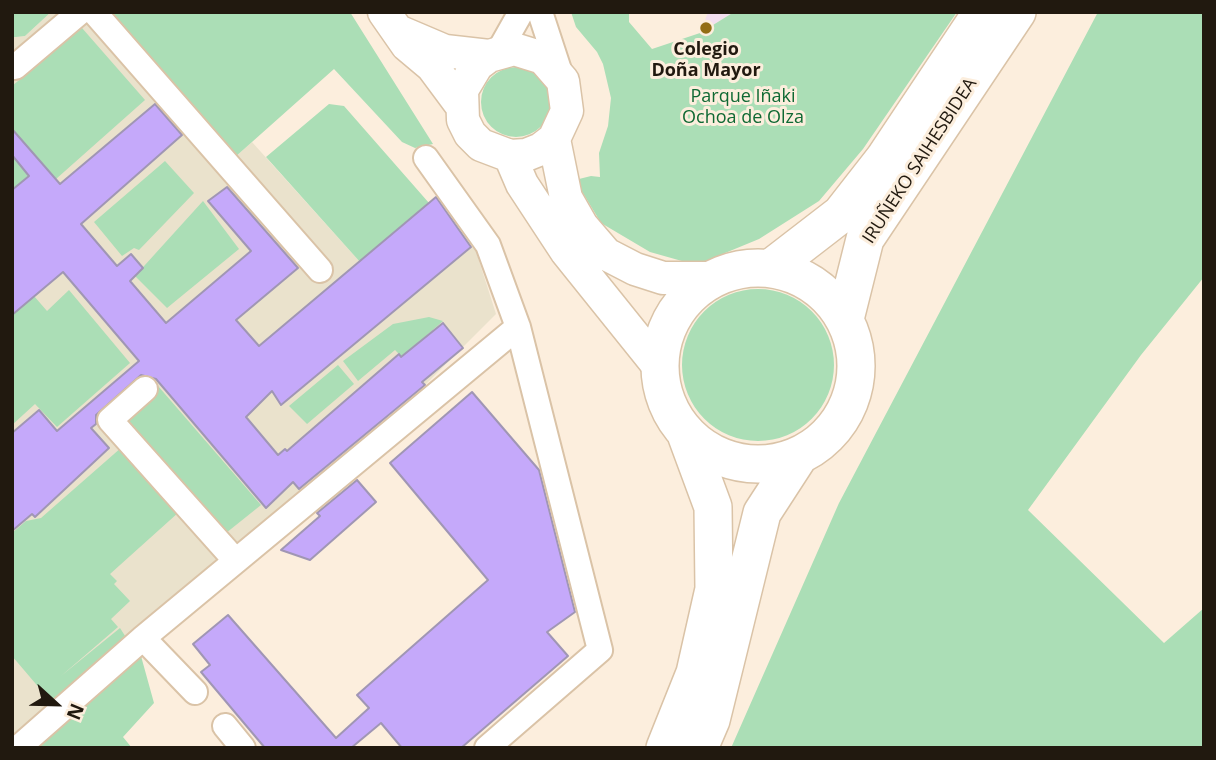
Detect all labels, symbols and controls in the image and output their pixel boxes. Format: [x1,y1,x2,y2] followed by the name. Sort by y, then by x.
[698,20,714,36] marker: Colegio Doña Mayor
[651,39,761,82] place label: Colegio Doña Mayor
[858,74,982,248] street label: IRUÑEKO SAIHESBIDEA
[682,86,804,128] park label: Parque Iñaki Ochoa de Olza
[21,669,91,739] north arrow
[61,700,90,724] text: N

